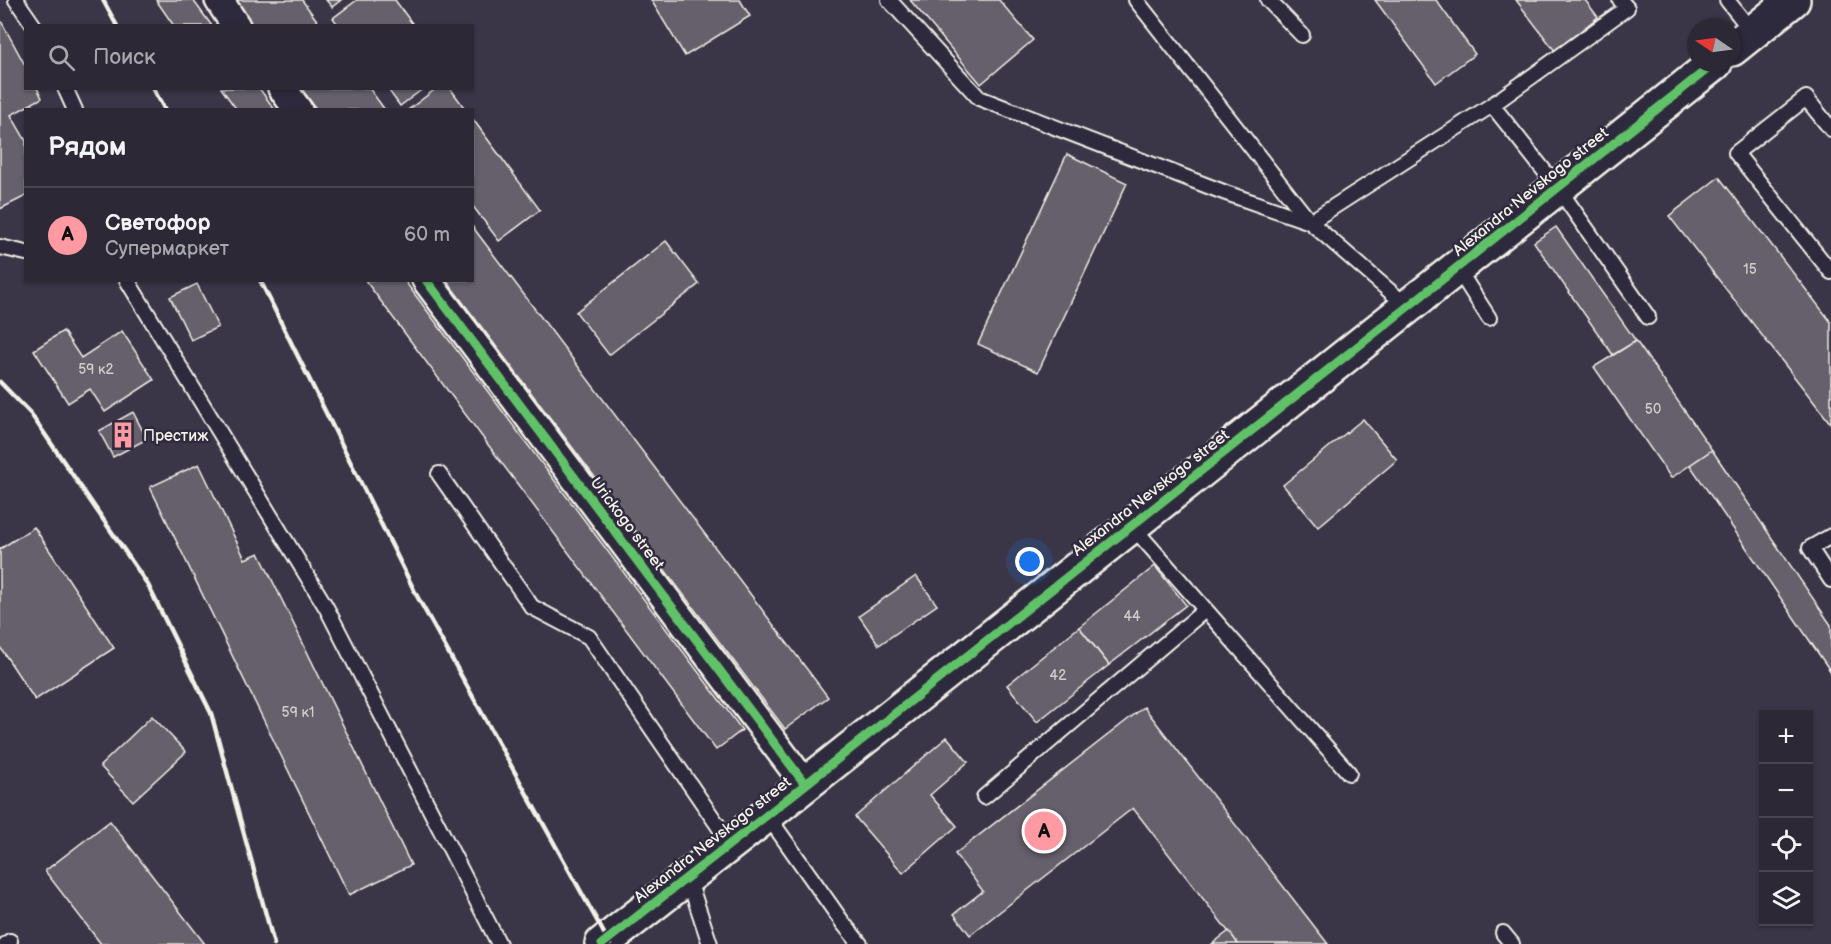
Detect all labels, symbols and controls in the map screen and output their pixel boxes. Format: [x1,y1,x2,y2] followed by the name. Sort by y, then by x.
[1687,18,1741,72] north arrow
[24,24,474,90] search box
[45,41,78,74] icon: search
[93,44,156,71] text: Поиск
[1450,124,1612,261] street label: Alexandra Nevskogo street
[48,132,126,163] text: Рядом
[105,210,210,237] text: Светофор
[61,223,74,247] text: A
[404,223,450,247] text: 60 m
[105,237,229,261] text: Супермаркет
[1743,261,1757,278] house number: 15
[78,361,115,378] house number: 59 к2
[1645,401,1661,418] house number: 50
[108,420,138,450] building icon: Престиж
[1069,426,1233,560] street label: Alexandra Nevskogo street
[143,427,209,446] place label: Престиж
[586,474,668,574] street label: Urickogo street
[1015,547,1044,576] your location
[1123,608,1141,625] house number: 44
[1050,667,1067,684] house number: 42
[282,704,314,721] house number: 59 к1
[1759,710,1813,926] map controls
[1759,710,1813,764] button: +
[1759,764,1813,818] button: −
[631,773,795,907] street label: Alexandra Nevskogo street
[1024,808,1064,854] pin: A
[1759,818,1813,872] button: locate
[1759,872,1813,926] button: layers

